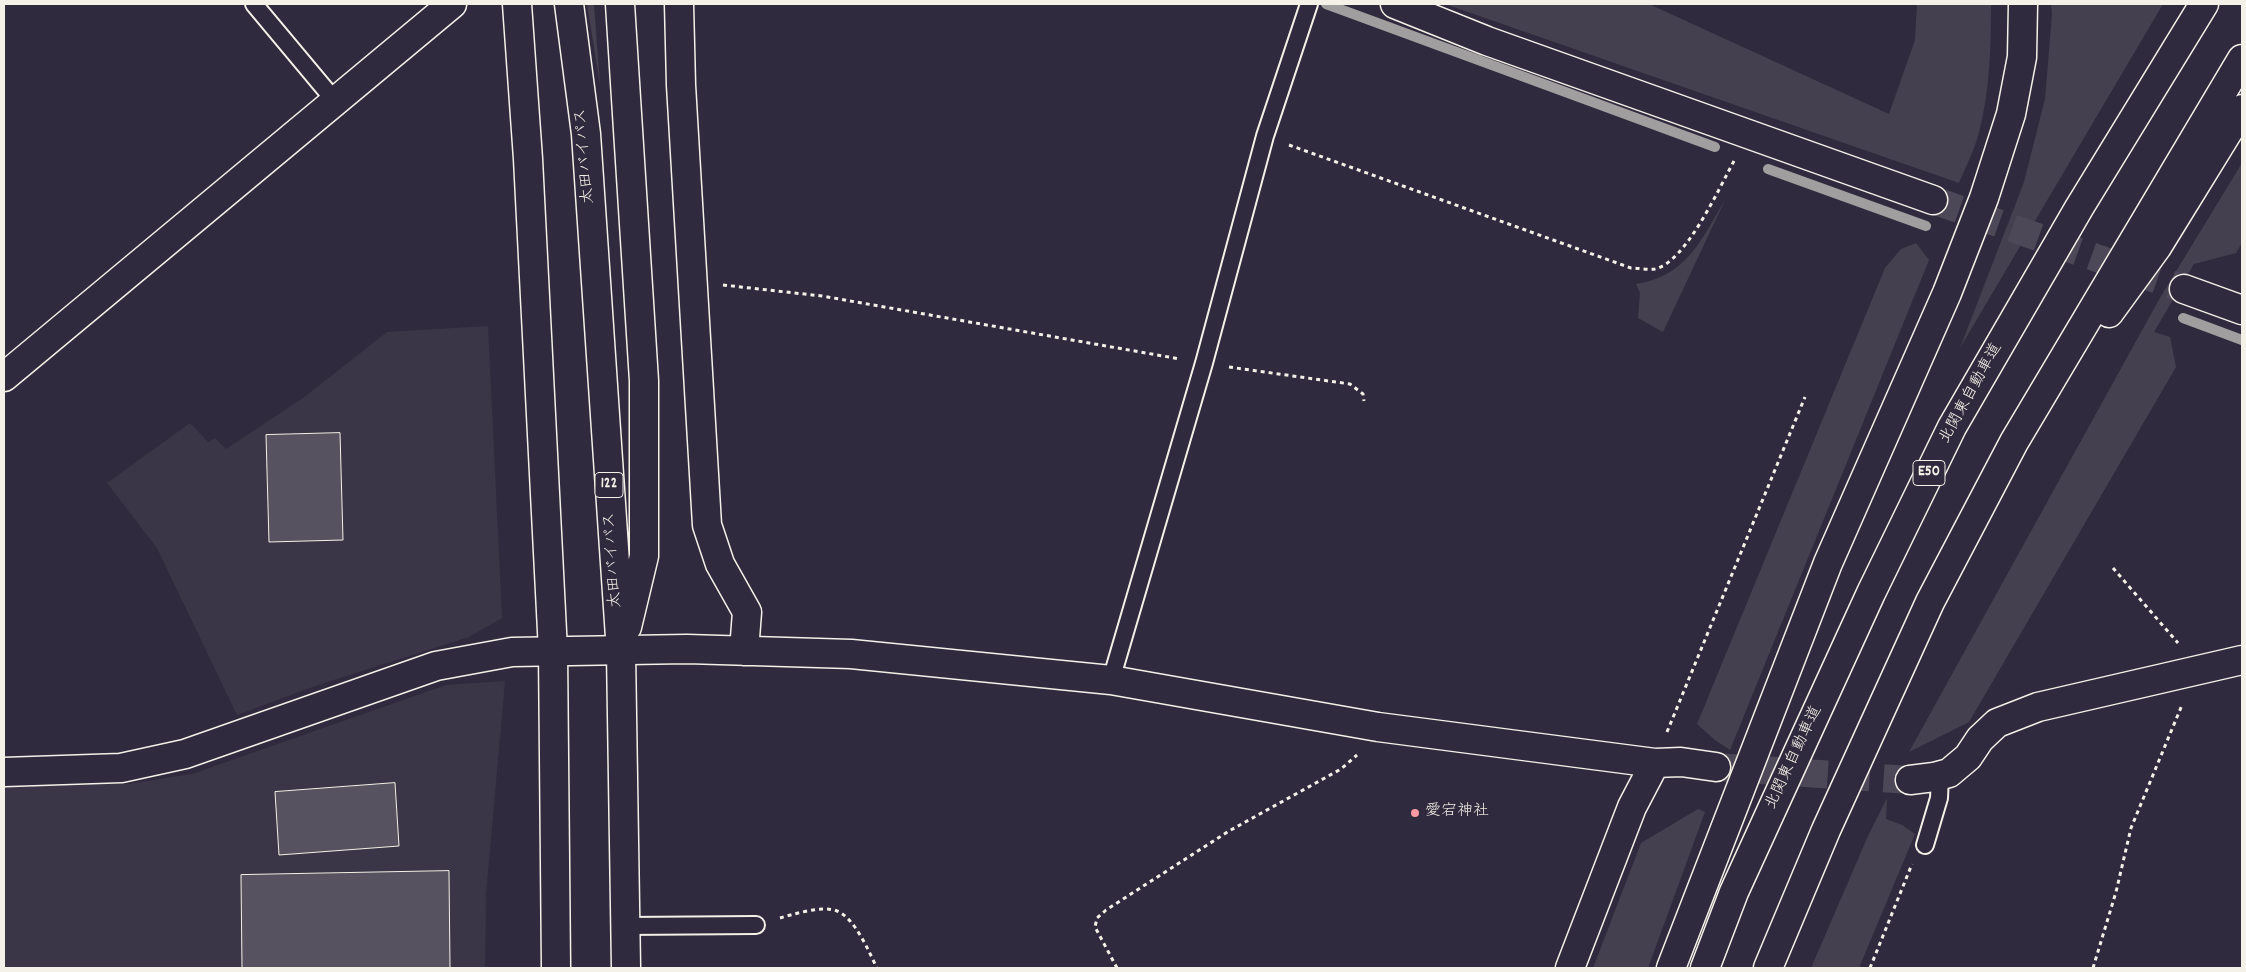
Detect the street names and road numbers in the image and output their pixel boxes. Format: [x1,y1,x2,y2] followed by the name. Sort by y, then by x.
[572,107,600,205] street label: 太田バイパス
[1936,340,2008,448] street label: 北関東自動車道
[1913,460,1945,486] road number: E50
[595,472,623,498] road number: 122
[601,511,627,609] street label: 太田バイパス
[1763,703,1827,813] street label: 北関東自動車道

